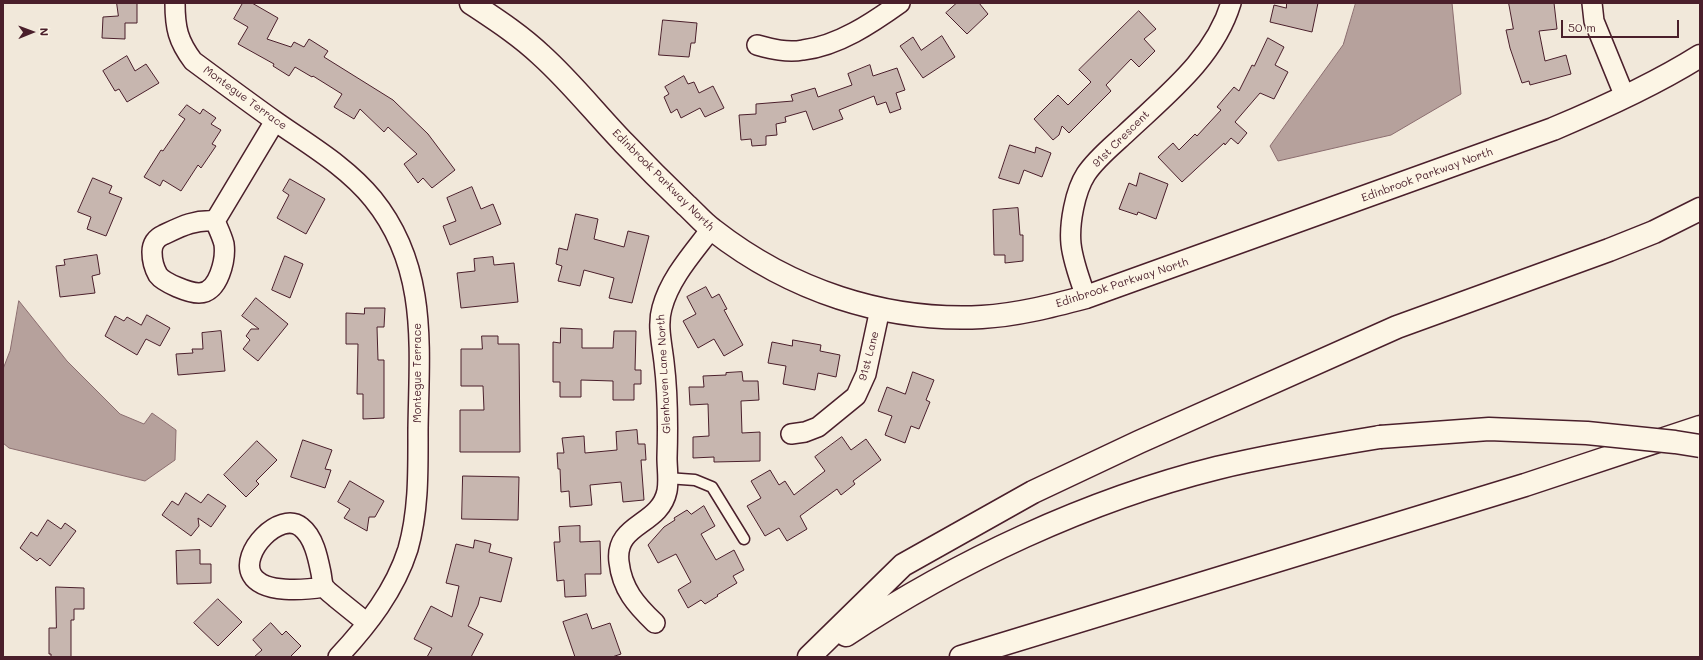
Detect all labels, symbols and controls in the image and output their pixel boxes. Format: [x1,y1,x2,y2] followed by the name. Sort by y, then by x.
[12,12,52,52] north arrow
[1563,12,1681,38] scale bar
[1568,19,1596,35] text: 50 m
[37,27,52,36] text: N
[201,63,289,133] street label: Montegue Terrace
[1090,108,1152,170] street label: 91st Crescent
[609,126,717,234] street label: Edinbrook Parkway North
[1360,145,1494,205] street label: Edinbrook Parkway North
[1054,255,1190,311] street label: Edinbrook Parkway North
[654,314,674,434] street label: Glenhaven Lane North
[411,323,425,423] street label: Montegue Terrace
[856,330,882,382] street label: 91st Lane

